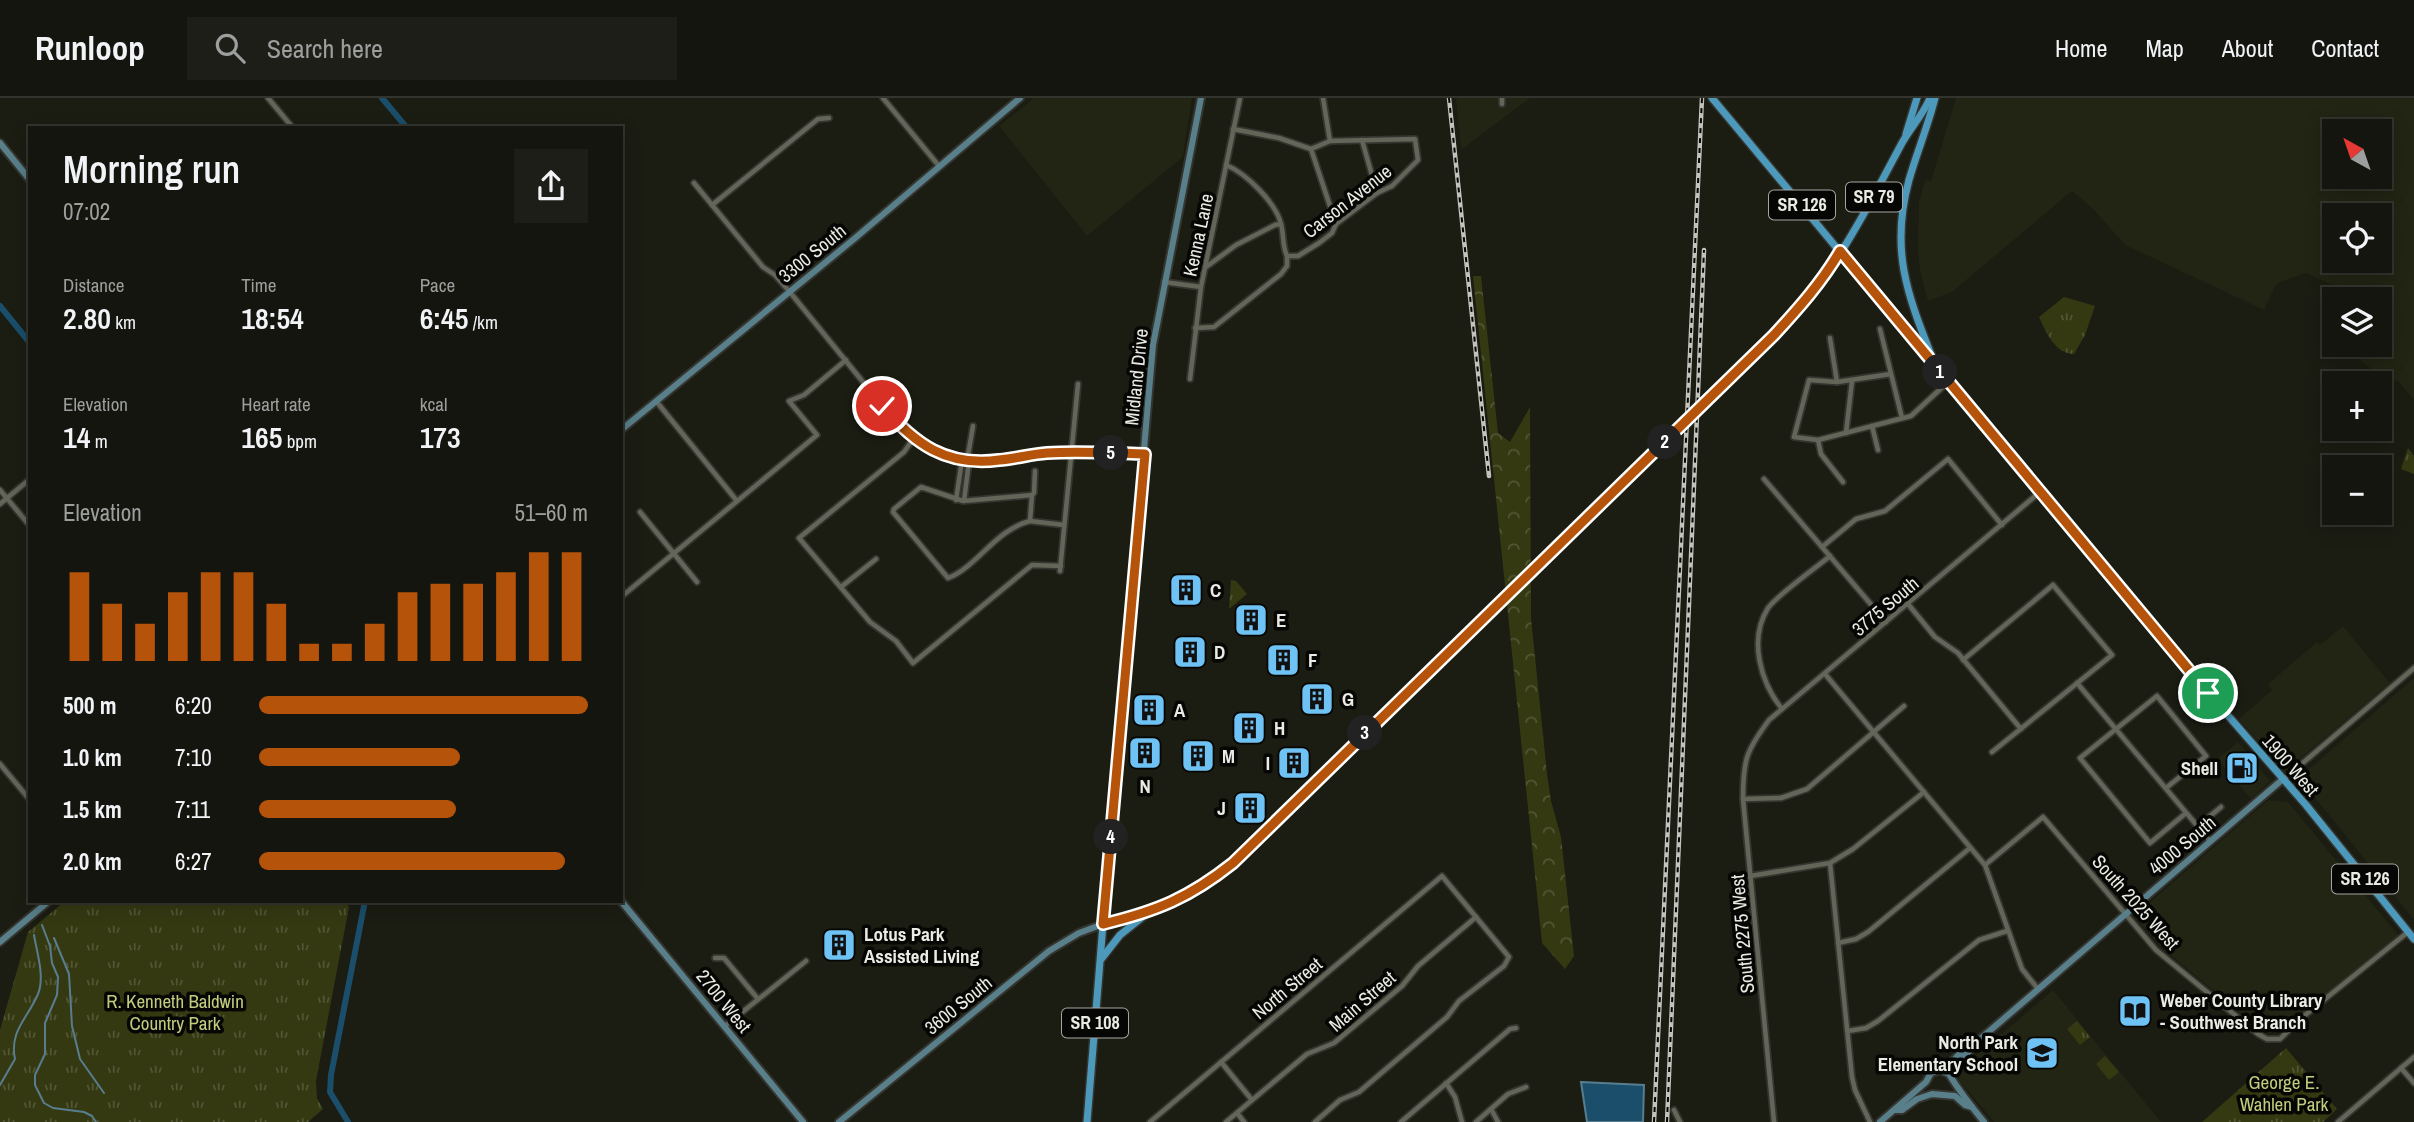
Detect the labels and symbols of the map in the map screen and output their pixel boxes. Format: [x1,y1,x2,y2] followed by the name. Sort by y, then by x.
[2322,119,2392,189] north arrow
[1297,158,1397,244] street label: Carson Avenue
[1846,182,1902,212] road number: SR 79
[1769,190,1835,220] road number: SR 126
[1177,191,1219,279] street label: Kenna Lane
[773,218,851,288] street label: 3300 South
[1118,327,1154,427] street label: Midland Drive
[1923,354,1958,390] pin: 1
[852,376,912,436] pin
[1648,424,1682,460] pin: 2
[1094,436,1128,470] pin: 5
[1846,570,1924,642] street label: 3775 South
[1167,571,1205,609] building icon: C
[1210,577,1221,603] place label: C
[1232,601,1270,639] building icon: E
[1276,607,1286,633] place label: E
[1171,633,1209,671] building icon: D
[1214,639,1225,665] place label: D
[1264,641,1302,679] building icon: F
[1308,647,1318,673] place label: F
[2178,663,2238,723] pin
[1298,680,1336,718] building icon: G
[1342,686,1354,712] place label: G
[1130,691,1168,729] building icon: A
[1174,697,1186,723] place label: A
[1230,709,1268,747] building icon: H
[1274,715,1285,741] place label: H
[1348,716,1382,750] pin: 3
[2257,728,2326,802] street label: 1900 West
[1126,734,1164,772] building icon: N
[1179,737,1217,775] building icon: M
[1222,743,1235,769] place label: M
[1275,744,1313,782] building icon: I
[2223,749,2261,787] fuel station icon: Shell
[1266,750,1270,776] place label: I
[2181,755,2218,781] place label: Shell
[1139,773,1151,799] place label: N
[1231,789,1269,827] building icon: J
[1217,795,1226,821] place label: J
[2143,809,2221,881] street label: 4000 South
[1094,820,1128,854] pin: 4
[2086,849,2186,956] street label: South 2025 West
[2332,864,2398,894] road number: SR 126
[1724,873,1760,995] street label: South 2275 West
[864,921,980,969] place label: Lotus Park Assisted Living
[820,926,858,964] building icon: Lotus Park Assisted Living
[1246,951,1328,1025] street label: North Street
[691,964,758,1039] street label: 2700 West
[1323,964,1401,1037] street label: Main Street
[919,970,997,1040] street label: 3600 South
[2160,987,2323,1035] place label: Weber County Library - Southwest Branch
[106,988,244,1036] park label: R. Kenneth Baldwin Country Park
[2116,992,2154,1030] library icon: Weber County Library - Southwest Branch
[1062,1008,1128,1038] road number: SR 108
[1878,1029,2018,1077] place label: North Park Elementary School
[2023,1034,2061,1072] school or university icon: North Park Elementary School
[2240,1069,2329,1117] park label: George E. Wahlen Park

